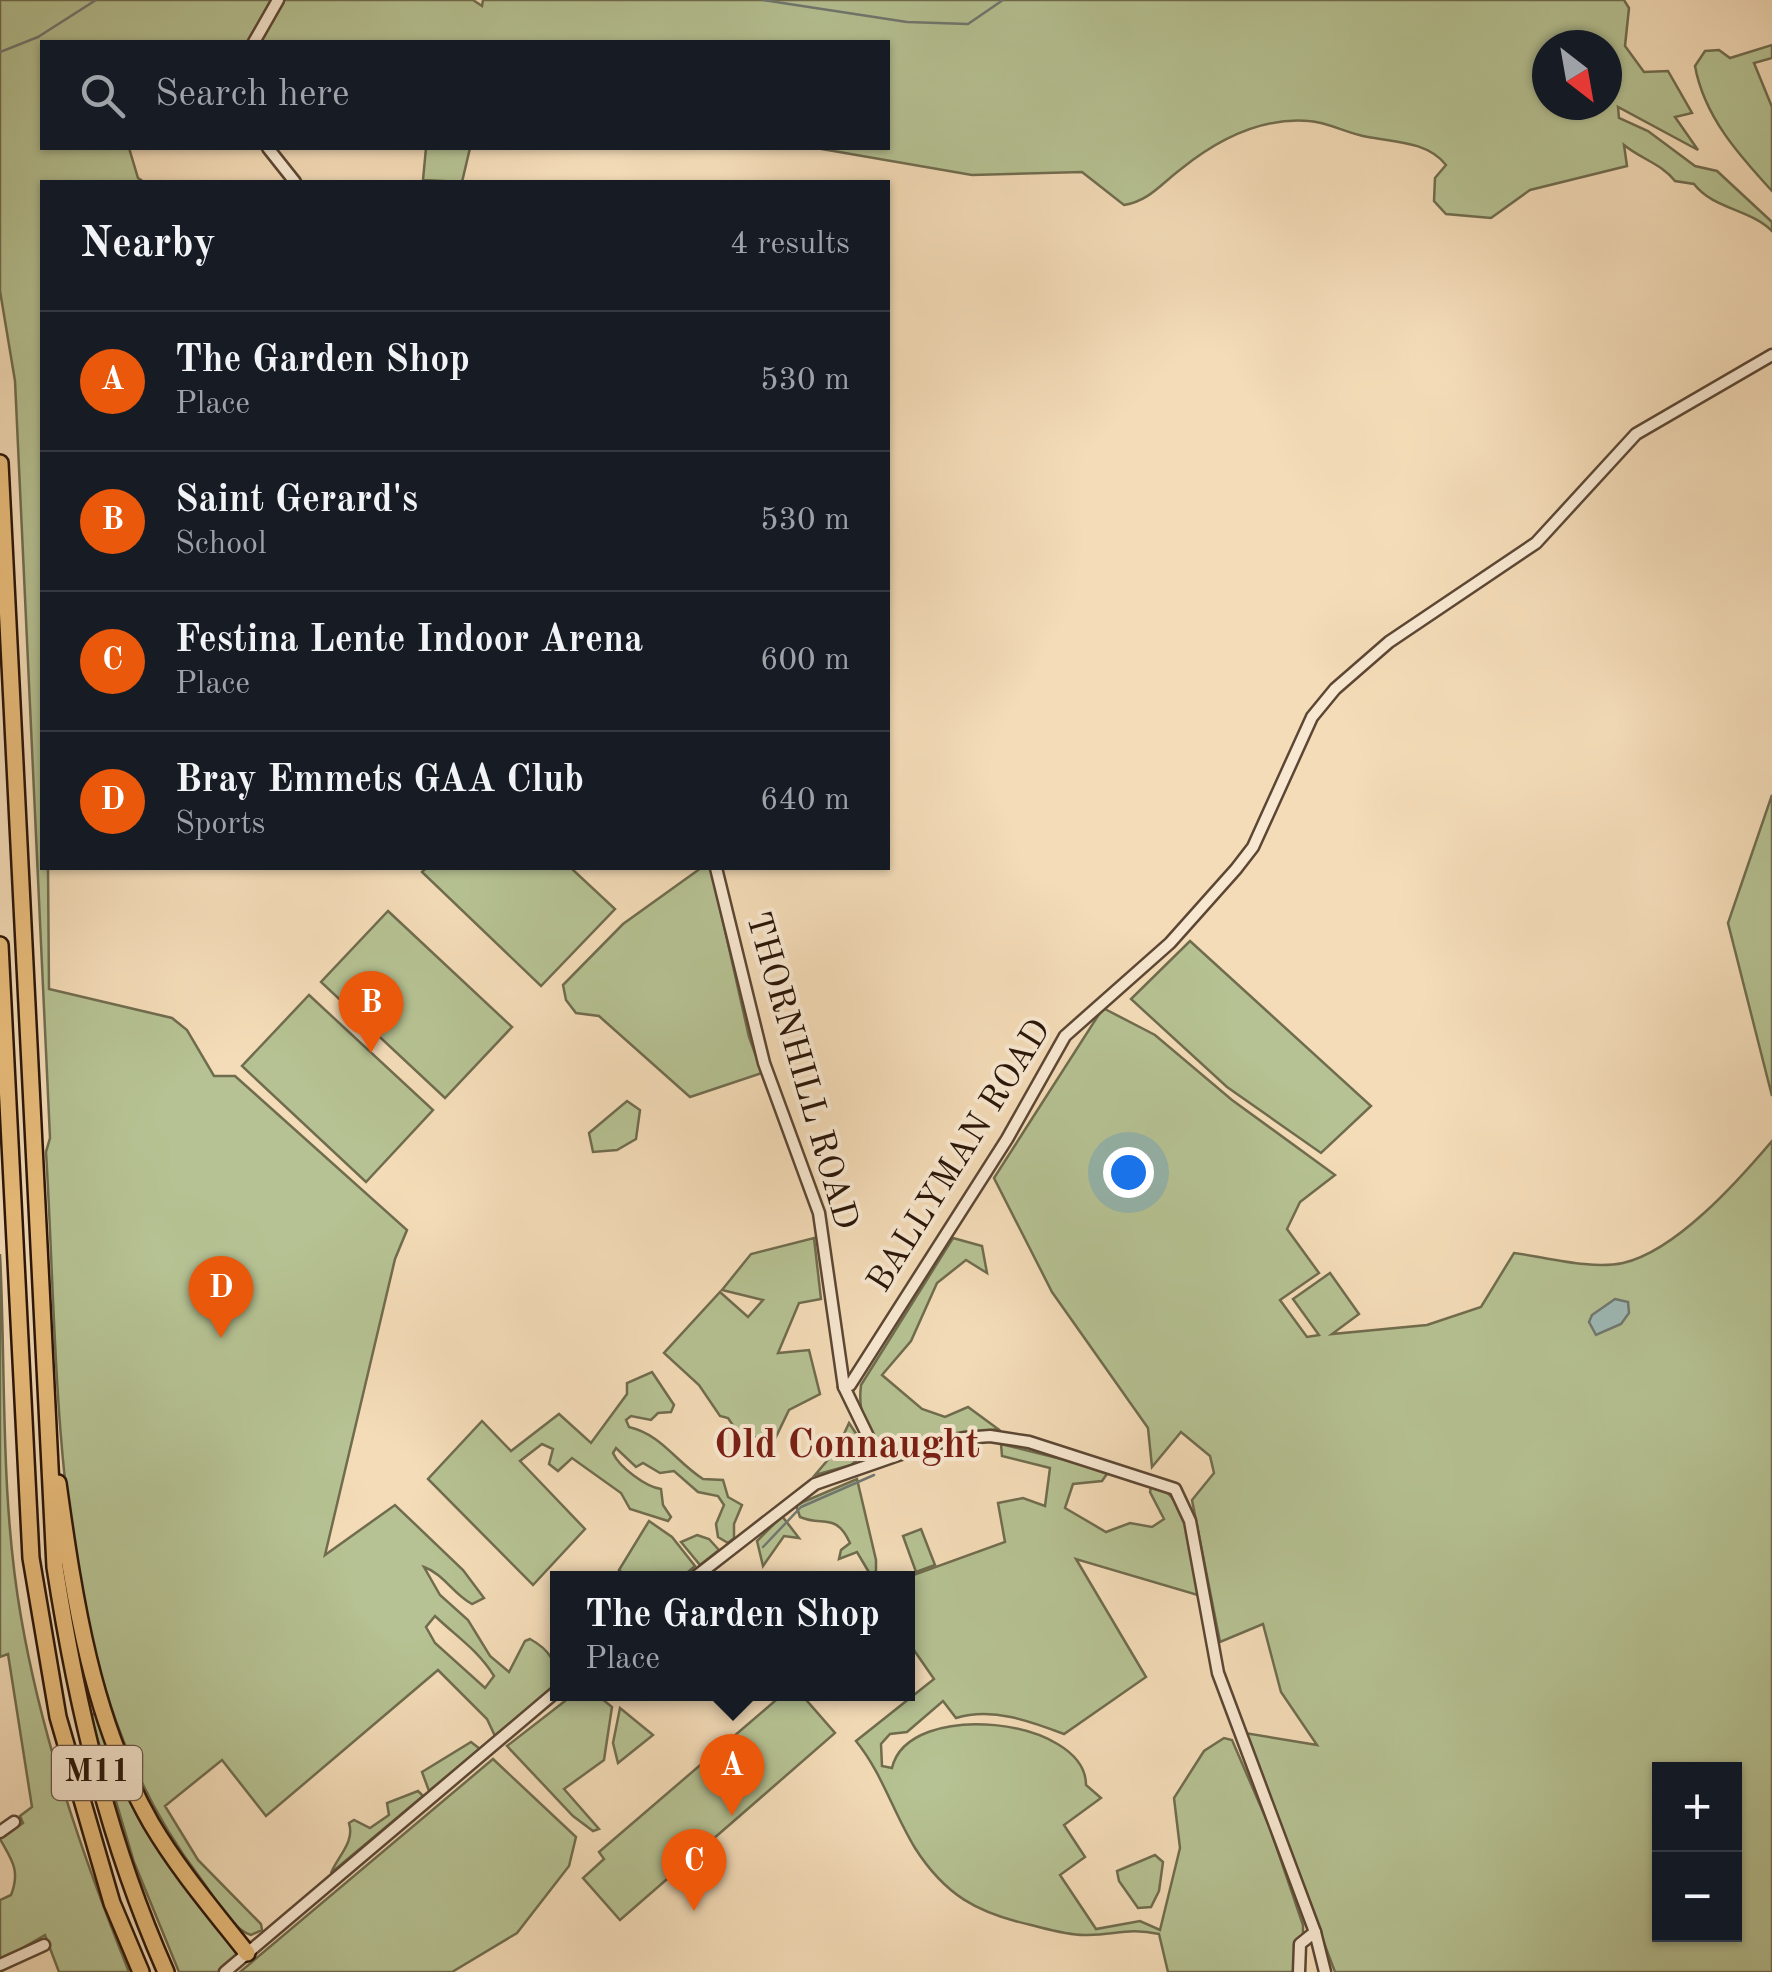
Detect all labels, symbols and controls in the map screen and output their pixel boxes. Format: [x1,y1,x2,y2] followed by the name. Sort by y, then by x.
[1532,30,1622,120] north arrow
[40,40,890,150] search box
[75,68,130,123] icon: search
[155,76,350,114] text: Search here
[80,224,216,266] text: Nearby
[730,229,850,261] text: 4 results
[175,342,470,380] text: The Garden Shop
[100,365,125,397] text: A
[760,365,850,397] text: 530 m
[175,389,250,421] text: Place
[175,482,418,520] text: Saint Gerard's
[101,505,124,537] text: B
[760,505,850,537] text: 530 m
[175,529,267,561] text: School
[175,622,643,660] text: Festina Lente Indoor Arena
[102,645,123,677] text: C
[760,645,850,677] text: 600 m
[175,669,250,701] text: Place
[175,762,584,800] text: Bray Emmets GAA Club
[100,785,125,817] text: D
[760,785,850,817] text: 640 m
[175,809,266,841] text: Sports
[739,908,863,1234] street label: THORNHILL ROAD
[338,970,404,1053] pin: B
[862,1013,1058,1299] street label: BALLYMAN ROAD
[1103,1147,1154,1198] your location
[188,1256,254,1338] pin: D
[714,1427,980,1467] district label: Old Connaught
[550,1571,915,1701] popup
[585,1597,880,1635] text: The Garden Shop
[585,1644,660,1676] text: Place
[700,1734,764,1816] pin: A
[52,1746,142,1800] road number: M11
[1652,1762,1742,1942] map controls
[1652,1762,1742,1852] button: +
[662,1828,726,1911] pin: C
[1652,1852,1742,1942] button: −

